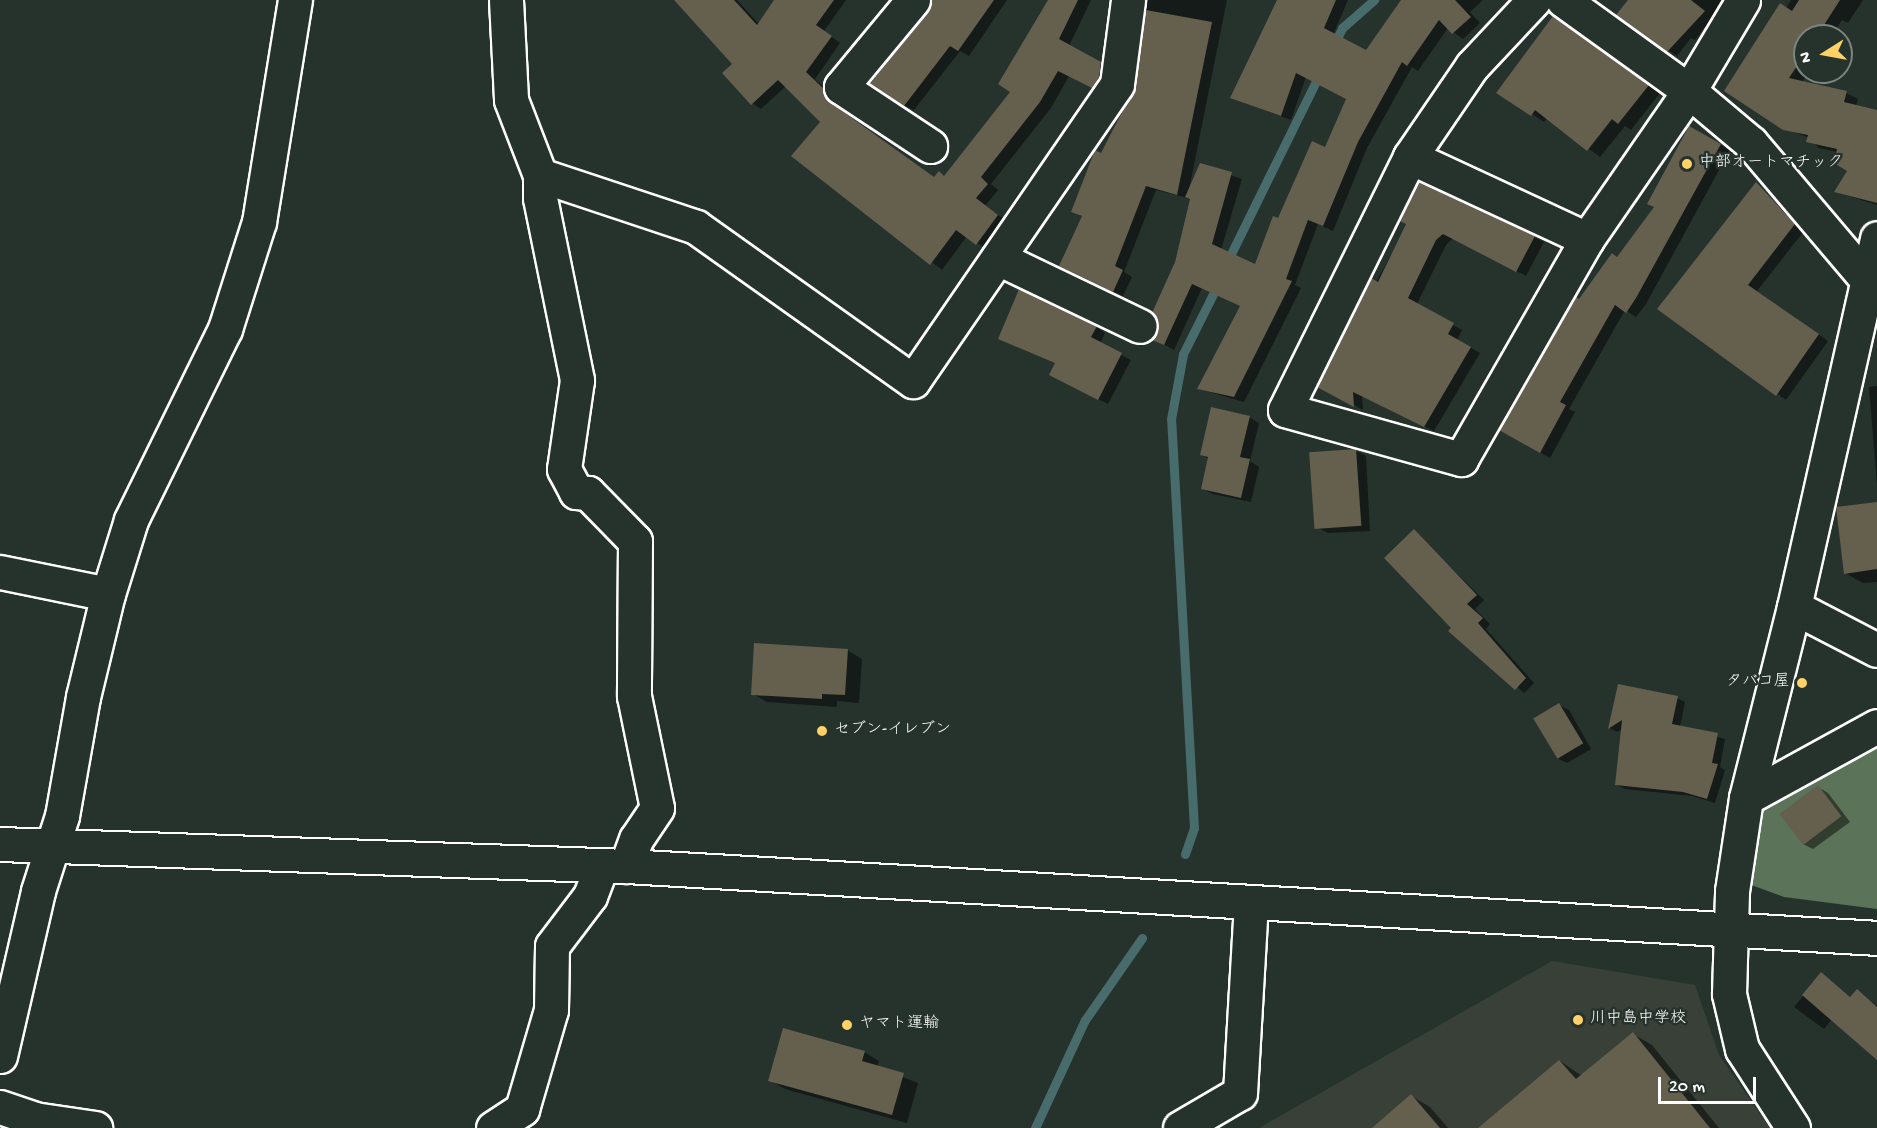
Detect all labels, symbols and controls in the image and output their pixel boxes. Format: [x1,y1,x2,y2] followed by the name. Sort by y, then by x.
[1793,24,1853,84] north arrow
[1796,50,1817,64] text: N
[1699,154,1843,174] place label: 中部オートマチック
[1680,157,1694,171] marker: 中部オートマチック
[1726,673,1790,693] place label: タバコ屋
[1795,676,1809,690] marker: タバコ屋
[834,721,951,741] place label: セブン-イレブン
[815,724,829,738] marker: セブン-イレブン
[1590,1010,1686,1030] place label: 川中島中学校
[1571,1013,1585,1027] marker: 川中島中学校
[859,1015,939,1035] place label: ヤマト運輸
[840,1018,854,1032] marker: ヤマト運輸
[1661,1065,1758,1103] scale bar
[1669,1077,1705,1098] text: 20 m

